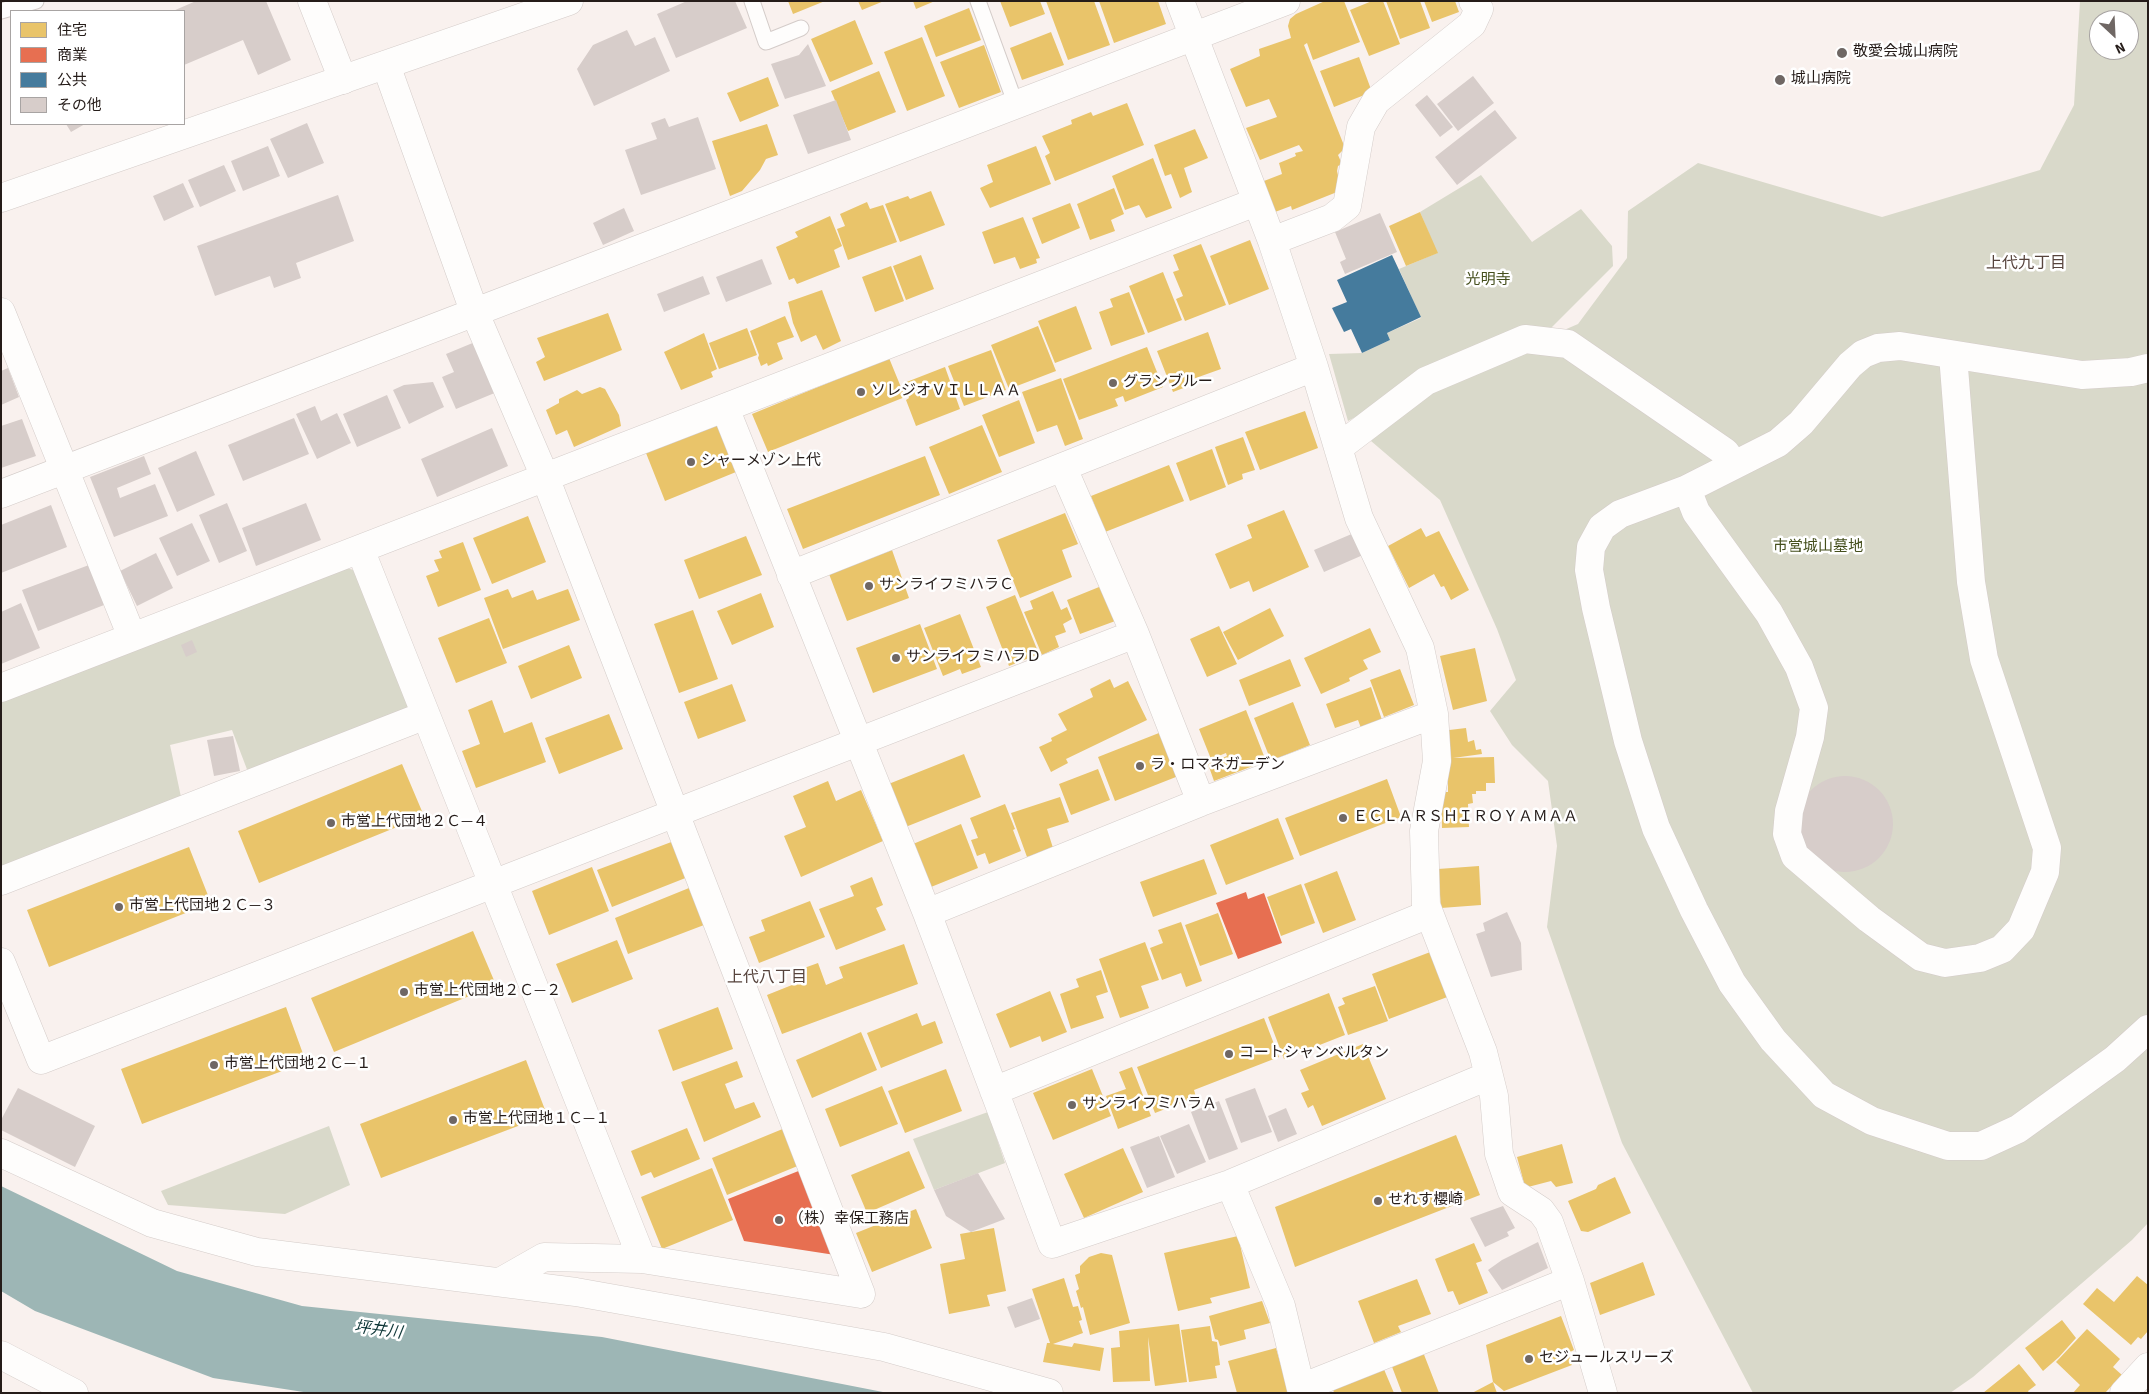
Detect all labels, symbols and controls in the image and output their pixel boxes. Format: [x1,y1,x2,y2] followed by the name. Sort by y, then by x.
[10,10,185,125] legend
[2089,10,2139,60] north arrow
[57,20,87,41] text: 住宅
[2111,37,2128,59] text: N
[1853,44,1958,62] place label: 敬愛会城山病院
[57,45,87,66] text: 商業
[1835,46,1849,60] marker: 敬愛会城山病院
[57,70,87,91] text: 公共
[1791,71,1851,89] place label: 城山病院
[1773,73,1787,87] marker: 城山病院
[57,95,102,116] text: その他
[1986,254,2066,274] district label: 上代九丁目
[1466,272,1510,290] park label: 光明寺
[1123,374,1213,392] place label: グランブルー
[1107,377,1119,389] marker: グランブルー
[871,383,1021,401] place label: ソレジオＶＩＬＬＡＡ
[855,386,867,398] marker: ソレジオＶＩＬＬＡＡ
[701,453,821,471] place label: シャーメゾン上代
[685,456,697,468] marker: シャーメゾン上代
[1773,539,1863,557] park label: 市営城山墓地
[879,577,1014,595] place label: サンライフミハラＣ
[863,580,875,592] marker: サンライフミハラＣ
[906,649,1041,667] place label: サンライフミハラＤ
[890,652,902,664] marker: サンライフミハラＤ
[1150,757,1285,775] place label: ラ・ロマネガーデン
[1134,760,1146,772] marker: ラ・ロマネガーデン
[1353,809,1578,827] place label: ＥＣＬＡＲＳＨＩＲＯＹＡＭＡＡ
[1337,812,1349,824] marker: ＥＣＬＡＲＳＨＩＲＯＹＡＭＡＡ
[341,814,488,832] place label: 市営上代団地２Ｃ―４
[325,817,337,829] marker: 市営上代団地２Ｃ―４
[129,898,276,916] place label: 市営上代団地２Ｃ―３
[113,901,125,913] marker: 市営上代団地２Ｃ―３
[727,968,807,988] district label: 上代八丁目
[414,983,561,1001] place label: 市営上代団地２Ｃ―２
[398,986,410,998] marker: 市営上代団地２Ｃ―２
[1239,1045,1389,1063] place label: コートシャンベルタン
[1223,1048,1235,1060] marker: コートシャンベルタン
[224,1056,371,1074] place label: 市営上代団地２Ｃ―１
[208,1059,220,1071] marker: 市営上代団地２Ｃ―１
[1082,1096,1217,1114] place label: サンライフミハラＡ
[1066,1099,1078,1111] marker: サンライフミハラＡ
[463,1111,610,1129] place label: 市営上代団地１Ｃ―１
[447,1114,459,1126] marker: 市営上代団地１Ｃ―１
[1388,1192,1463,1210] place label: せれす櫻崎
[1372,1195,1384,1207] marker: せれす櫻崎
[789,1211,909,1229] place label: （株）幸保工務店
[773,1214,785,1226] marker: （株）幸保工務店
[353,1318,403,1344] water label: 坪井川
[1539,1350,1674,1368] place label: セジュールスリーズ
[1523,1353,1535,1365] marker: セジュールスリーズ

